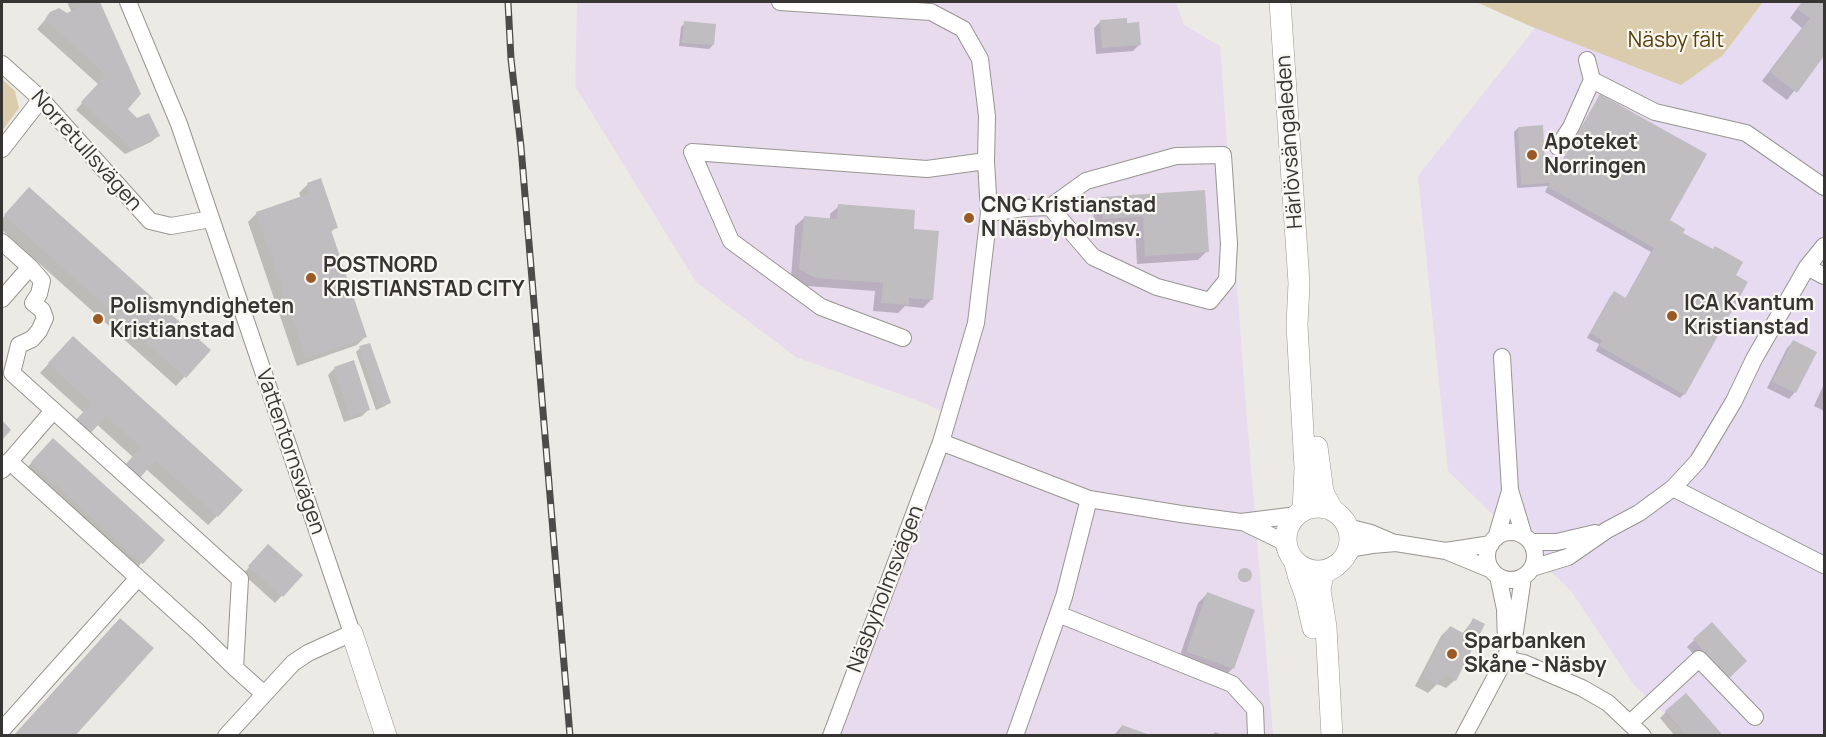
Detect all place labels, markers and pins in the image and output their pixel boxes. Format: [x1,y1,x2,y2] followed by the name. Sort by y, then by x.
[1544,130,1646,180] place label: Apoteket Norringen
[1525,148,1539,162] marker: Apoteket Norringen
[981,193,1156,243] place label: CNG Kristianstad N Näsbyholmsv.
[962,211,976,225] marker: CNG Kristianstad N Näsbyholmsv.
[323,253,525,303] place label: POSTNORD KRISTIANSTAD CITY
[304,271,318,285] marker: POSTNORD KRISTIANSTAD CITY
[1684,291,1814,341] place label: ICA Kvantum Kristianstad
[110,294,294,344] place label: Polismyndigheten Kristianstad
[1665,309,1679,323] marker: ICA Kvantum Kristianstad
[91,312,105,326] marker: Polismyndigheten Kristianstad
[1464,629,1606,679] place label: Sparbanken Skåne - Näsby
[1445,647,1459,661] marker: Sparbanken Skåne - Näsby

